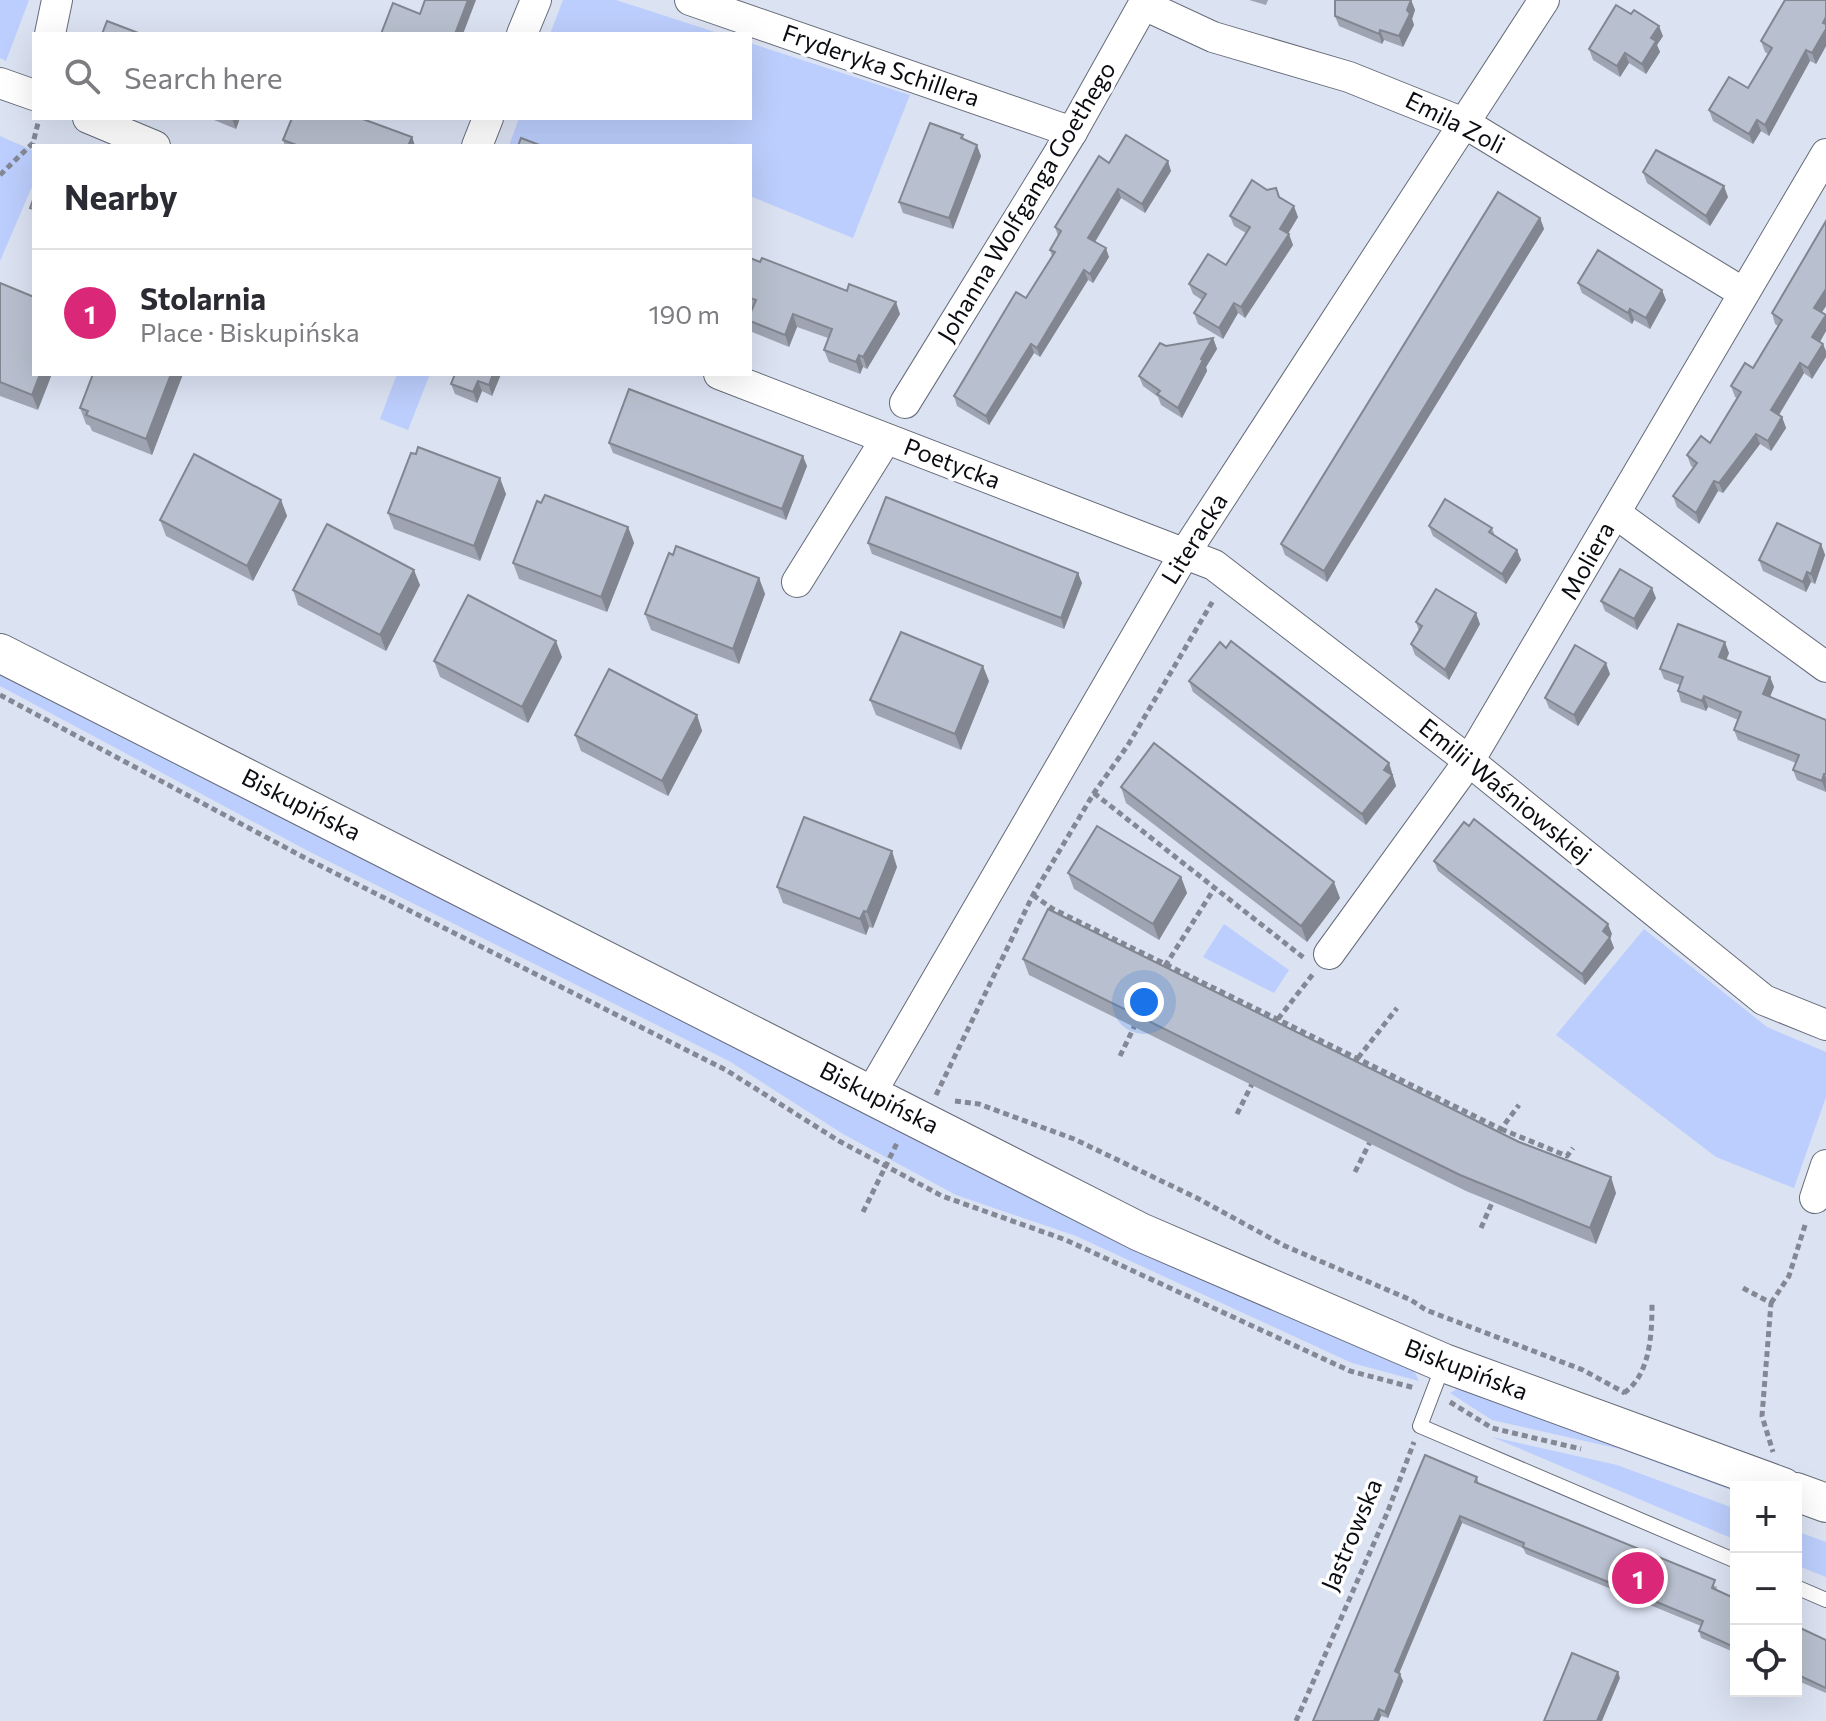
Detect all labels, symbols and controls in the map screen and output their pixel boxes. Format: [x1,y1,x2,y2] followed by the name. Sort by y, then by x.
[779,17,984,112] street label: Fryderyka Schillera
[32,32,752,120] search box
[60,54,104,98] icon: search
[930,56,1121,347] street label: Johanna Wolfganga Goethego
[124,58,283,95] text: Search here
[1401,84,1510,159] street label: Emila Zoli
[64,175,178,217] text: Nearby
[140,279,266,316] text: Stolarnia
[84,298,96,329] text: 1
[648,298,720,329] text: 190 m
[140,316,360,347] text: Place · Biskupińska
[900,431,1005,494] street label: Poetycka
[1155,487,1233,589] street label: Literacka
[1554,516,1620,604] street label: Moliera
[1414,712,1598,868] street label: Emilii Waśniowskiej
[237,761,366,846] street label: Biskupińska
[1124,982,1164,1022] your location
[815,1054,944,1139] street label: Biskupińska
[1401,1332,1532,1405] street label: Biskupińska
[1314,1474,1387,1595] street label: Jastrowska
[1730,1481,1802,1697] map controls
[1730,1481,1802,1553] button: +
[1612,1548,1664,1608] pin: 1
[1730,1553,1802,1625] button: −
[1730,1625,1802,1697] button: locate

